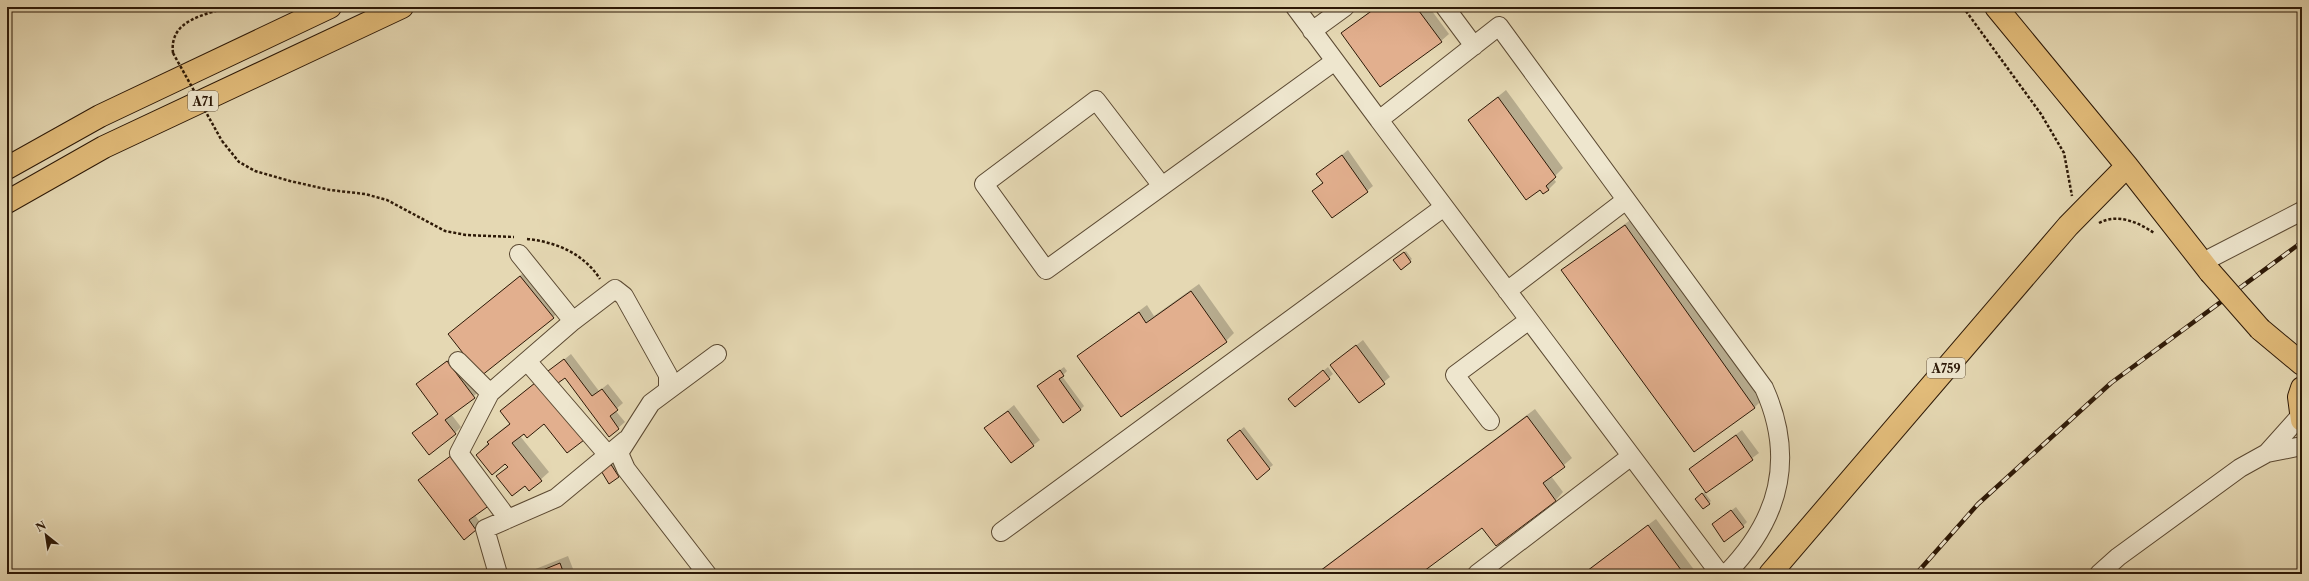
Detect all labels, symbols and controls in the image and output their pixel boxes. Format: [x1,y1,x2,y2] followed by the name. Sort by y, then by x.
[188,91,218,111] road number: A71
[1927,358,1965,378] road number: A759
[26,515,66,555] north arrow
[33,518,49,535] text: N

